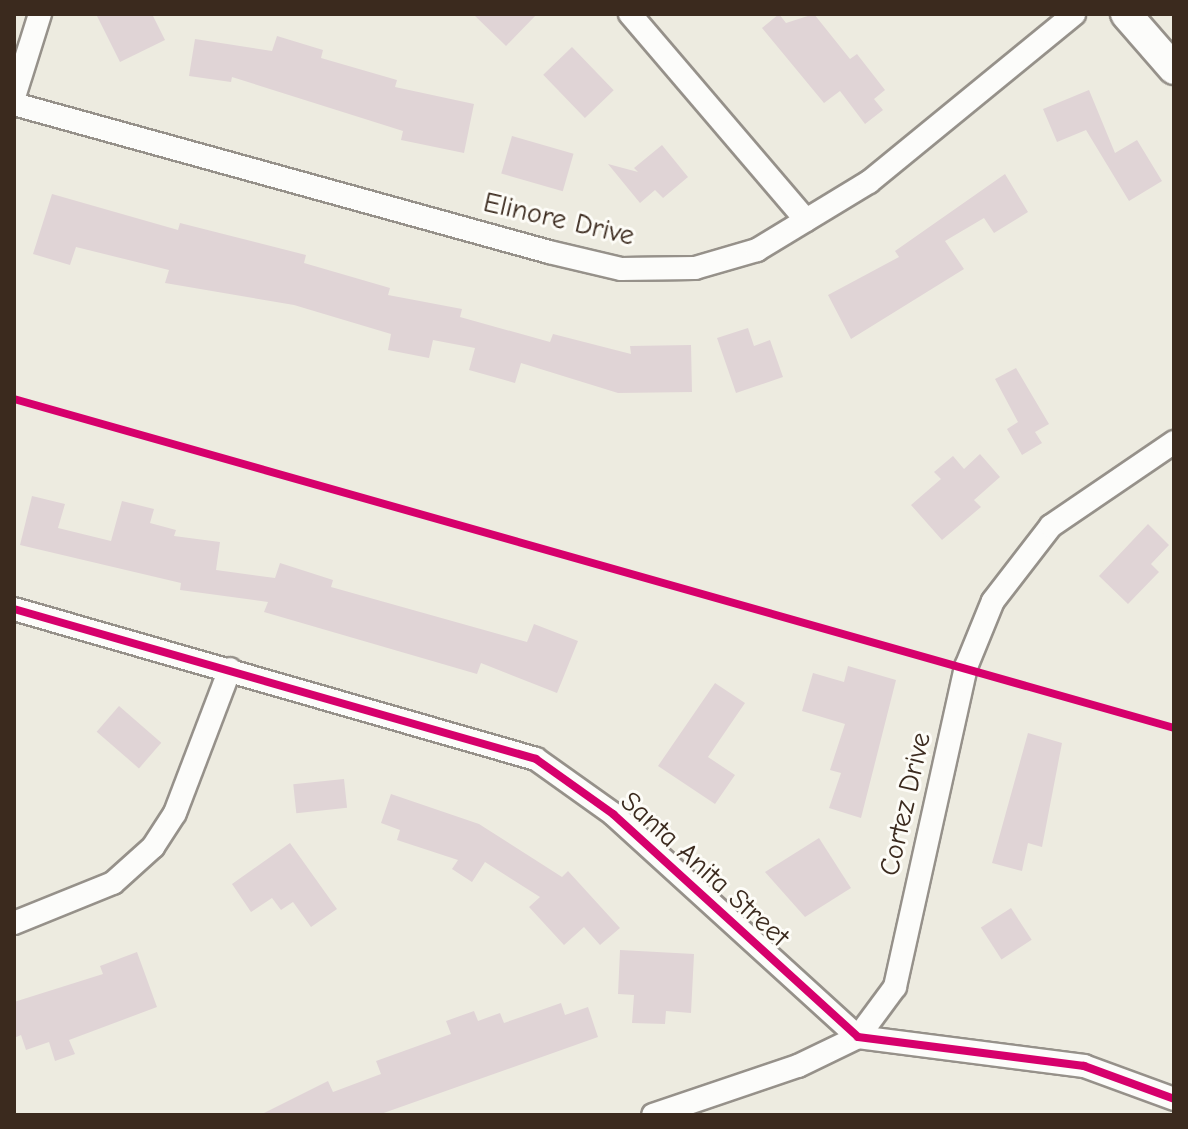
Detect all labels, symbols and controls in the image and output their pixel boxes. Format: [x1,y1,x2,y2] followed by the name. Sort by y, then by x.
[480,185,638,253] street label: Elinore Drive
[872,729,938,879] street label: Cortez Drive
[614,784,796,954] street label: Santa Anita Street

